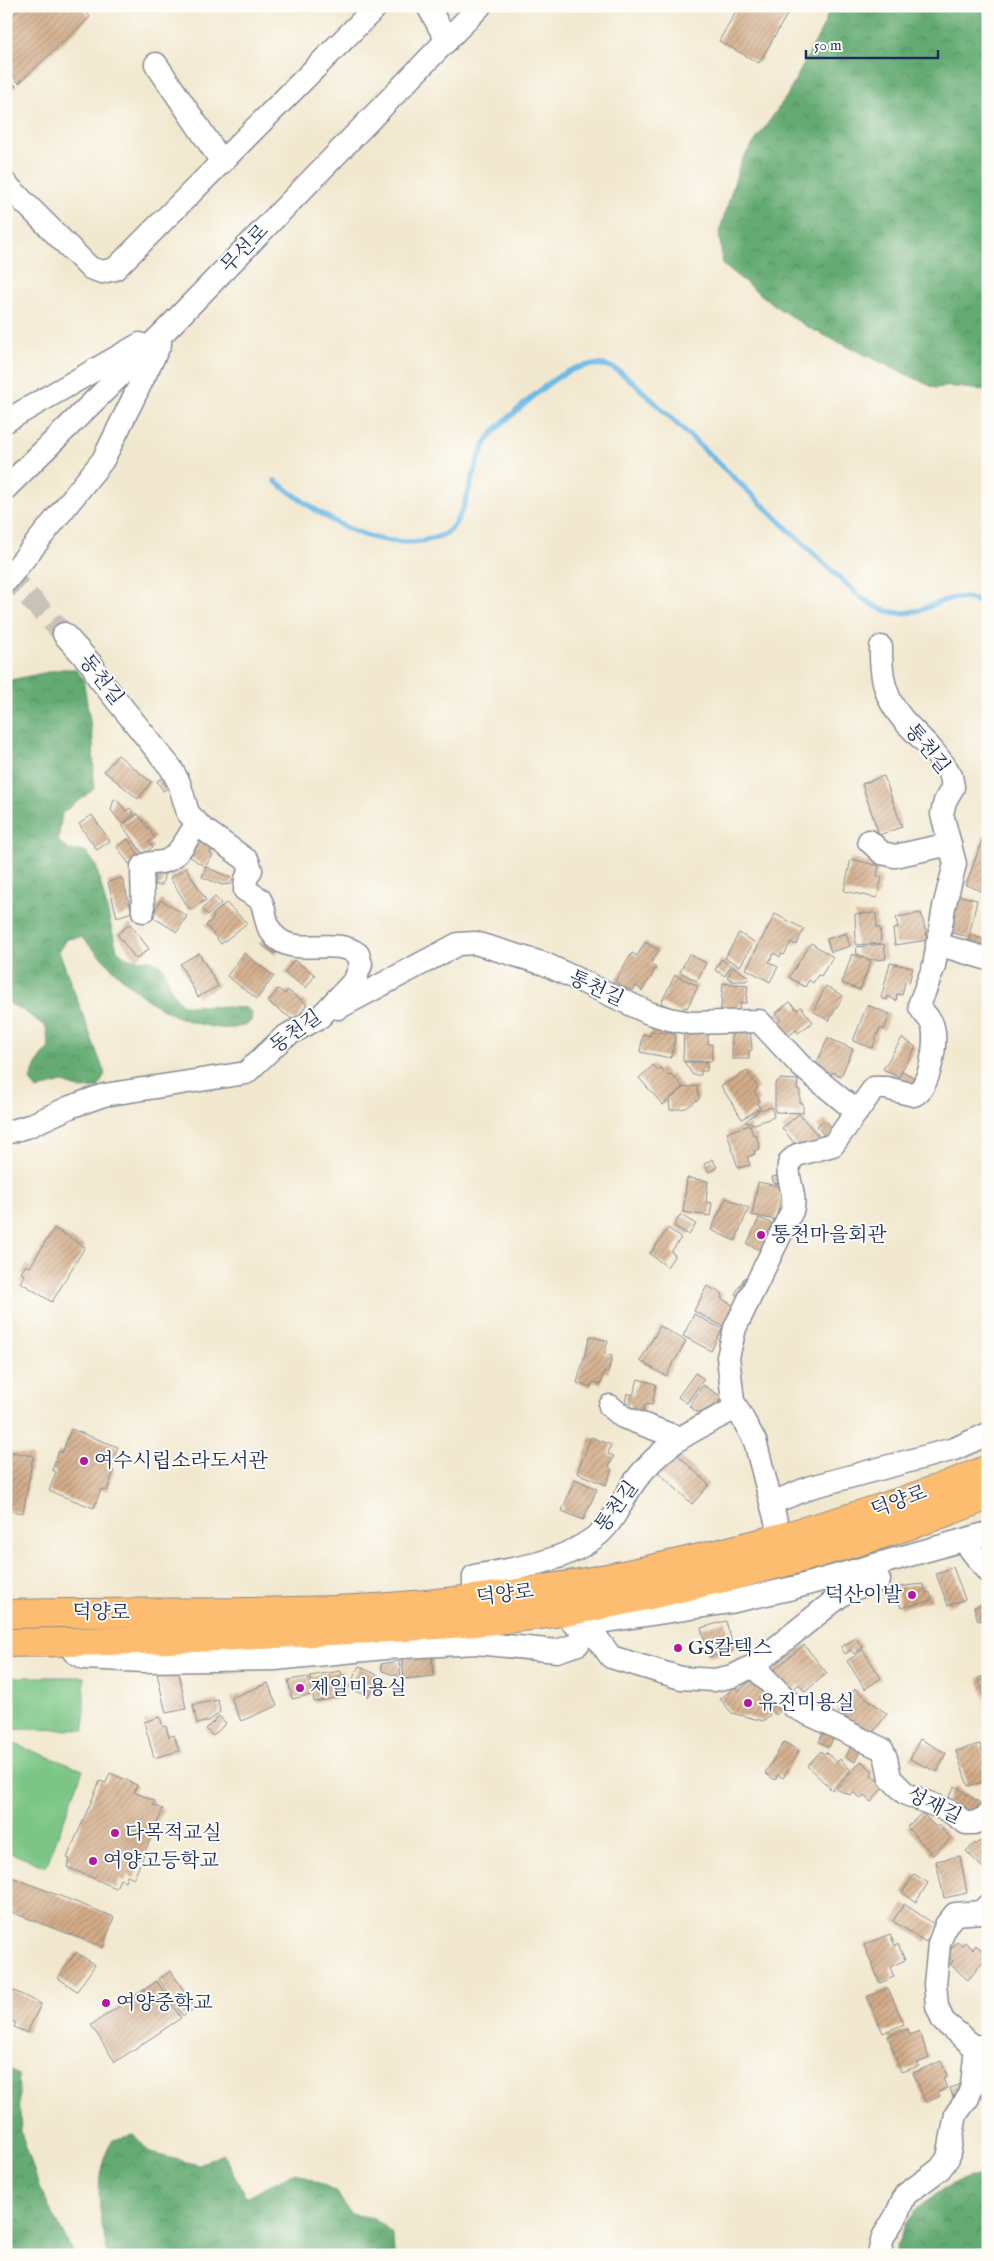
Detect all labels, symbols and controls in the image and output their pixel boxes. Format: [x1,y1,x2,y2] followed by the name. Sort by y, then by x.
[806,28,939,60] scale bar
[814,36,842,55] text: 50 m
[216,219,274,279] street label: 무선로
[73,649,129,711] street label: 동천길
[899,719,955,779] street label: 통천길
[564,965,628,1013] street label: 통천길
[265,1005,327,1059] street label: 동천길
[771,1223,888,1248] place label: 통천마을회관
[755,1229,767,1241] marker: 통천마을회관
[94,1449,269,1474] place label: 여수시립소라도서관
[78,1455,90,1467] marker: 여수시립소라도서관
[590,1476,644,1538] street label: 통천길
[867,1480,931,1524] street label: 덕양로
[475,1579,535,1611] street label: 덕양로
[825,1583,903,1608] place label: 덕산이발
[906,1589,918,1601] marker: 덕산이발
[72,1600,130,1626] street label: 덕양로
[688,1636,772,1661] place label: GS칼텍스
[672,1642,684,1654] marker: GS칼텍스
[310,1676,407,1701] place label: 제일미용실
[294,1682,306,1694] marker: 제일미용실
[758,1691,855,1716] place label: 유진미용실
[742,1697,754,1709] marker: 유진미용실
[902,1782,966,1830] street label: 성재길
[125,1821,222,1846] place label: 다목적교실
[109,1827,121,1839] marker: 다목적교실
[103,1849,220,1874] place label: 여양고등학교
[87,1855,99,1867] marker: 여양고등학교
[116,1991,213,2016] place label: 여양중학교
[100,1997,112,2009] marker: 여양중학교

